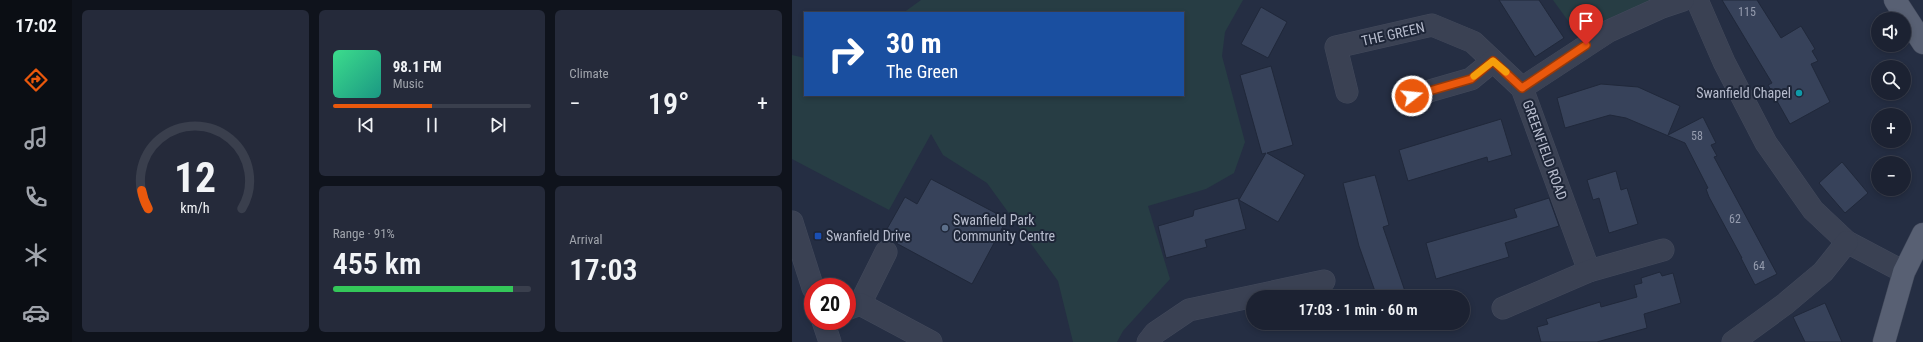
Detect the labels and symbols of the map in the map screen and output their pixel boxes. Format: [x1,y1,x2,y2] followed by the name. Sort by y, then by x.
[1569,4,1603,45] pin
[1738,5,1756,19] house number: 115
[1360,19,1426,49] street label: THE GREEN
[1391,75,1433,117] position arrow
[1696,85,1791,101] place label: Swanfield Chapel
[1794,88,1804,98] marker: Swanfield Chapel
[1520,98,1570,202] street label: GREENFIELD ROAD
[1691,129,1703,143] house number: 58
[953,212,1056,244] place label: Swanfield Park Community Centre
[1729,212,1741,226] house number: 62
[940,223,950,233] marker: Swanfield Park Community Centre
[826,228,911,244] place label: Swanfield Drive
[813,231,823,241] marker: Swanfield Drive
[1753,259,1765,273] house number: 64
[804,278,856,330] speed limit sign: 20

